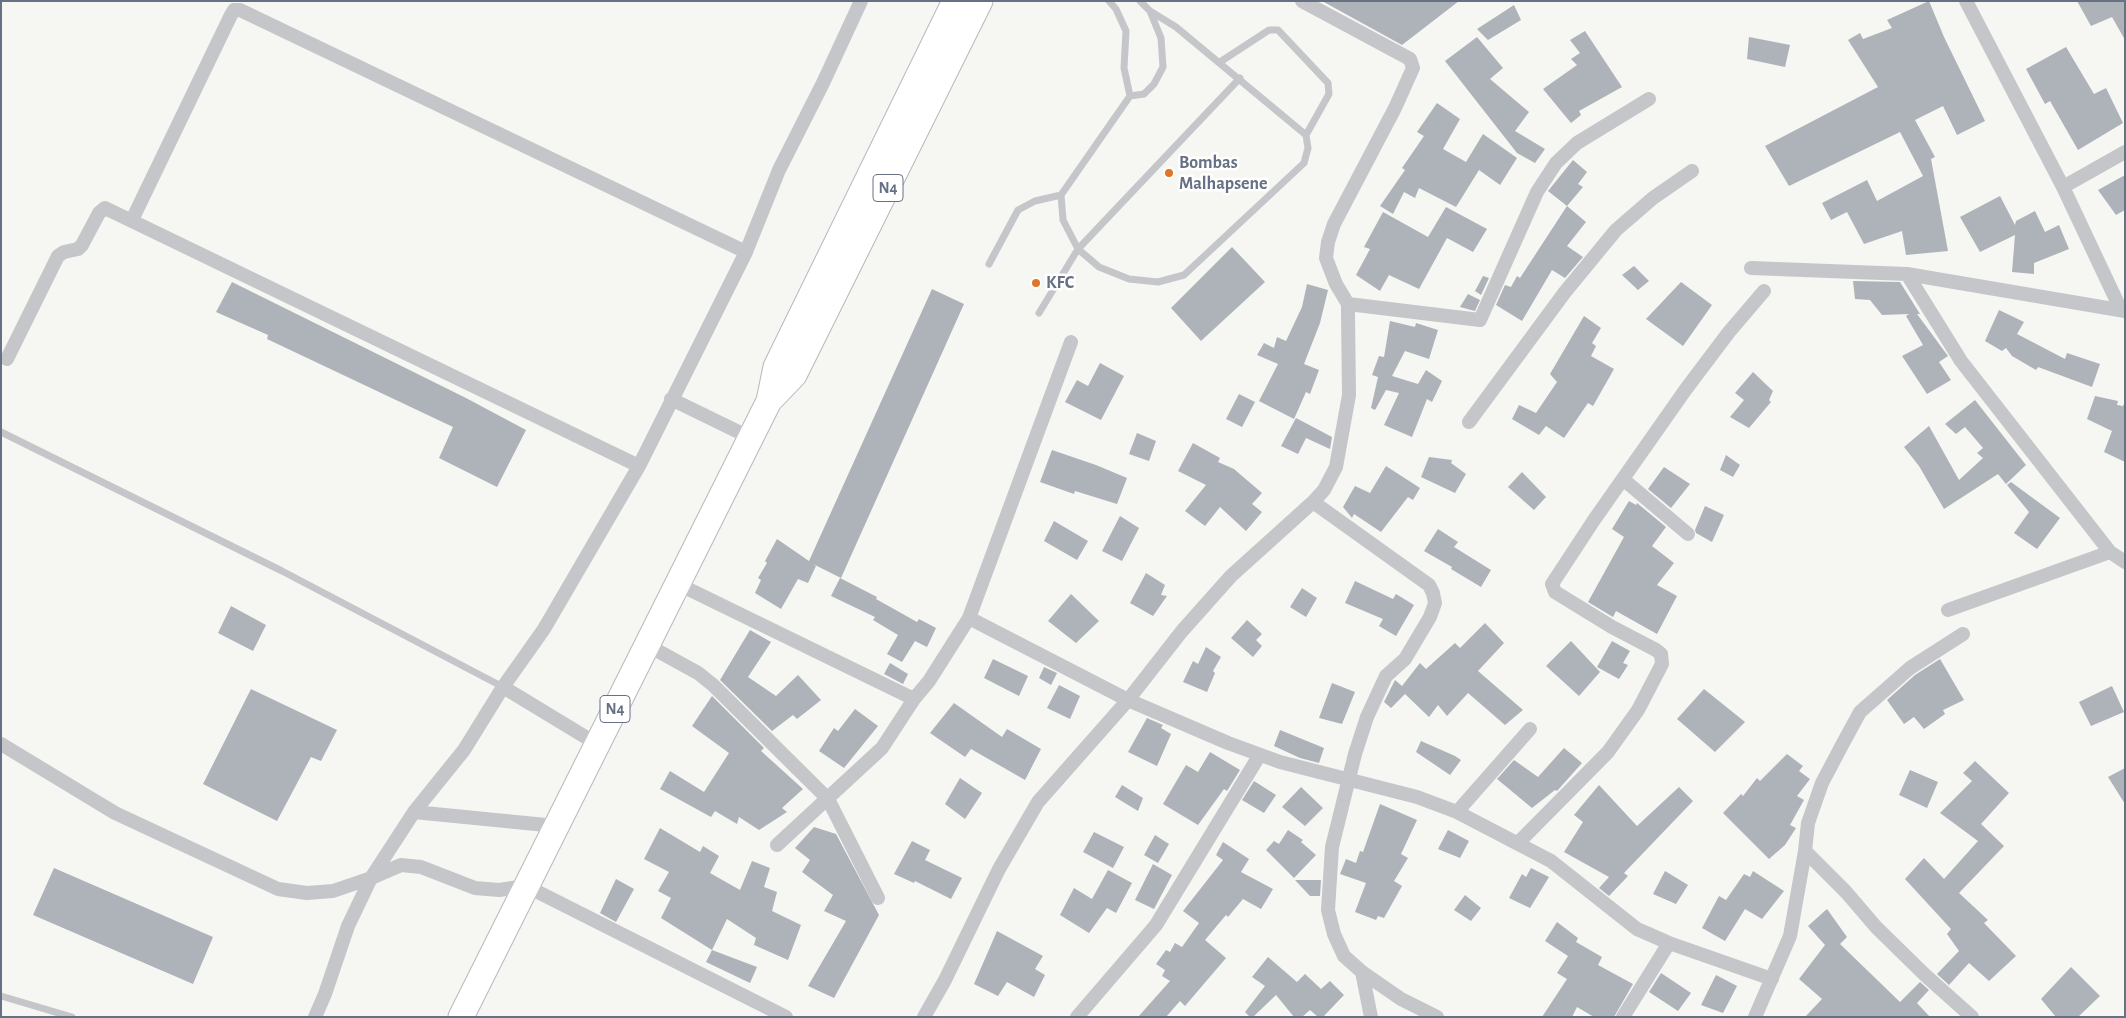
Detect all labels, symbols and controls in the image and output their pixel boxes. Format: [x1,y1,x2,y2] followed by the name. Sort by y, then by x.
[1179,152,1268,194] place label: Bombas Malhapsene
[1163,167,1175,179] marker: Bombas Malhapsene
[873,174,903,202] road number: N4
[1046,272,1074,294] place label: KFC
[1030,277,1042,289] marker: KFC
[600,696,630,722] road number: N4

